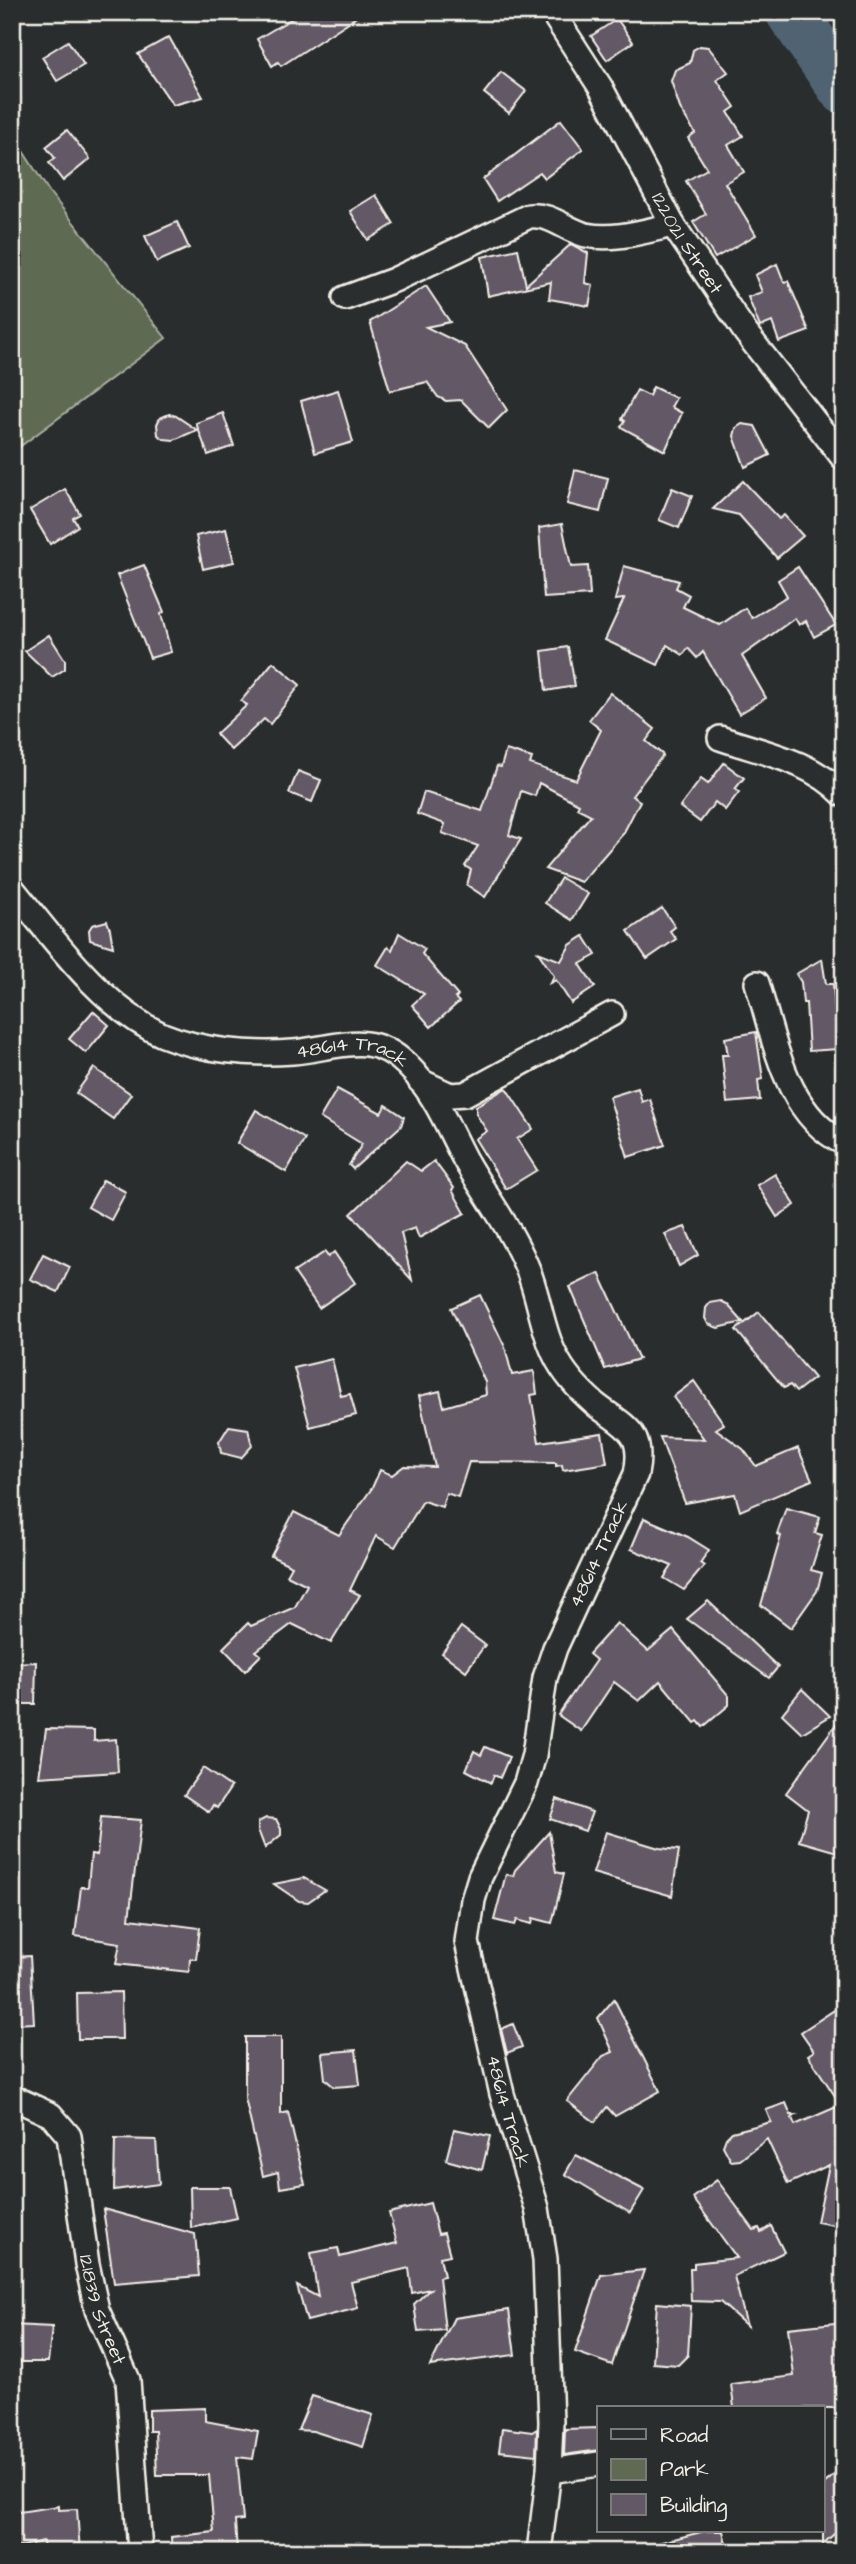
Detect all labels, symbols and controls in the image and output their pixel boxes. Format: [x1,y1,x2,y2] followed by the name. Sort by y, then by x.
[645,188,730,300] street label: 122021 Street
[294,1030,415,1074] street label: 48614 Track
[562,1496,636,1612] street label: 48614 Track
[480,2052,537,2171] street label: 48614 Track
[72,2253,133,2369] street label: 121839 Street
[597,2406,824,2532] legend
[660,2421,708,2450] text: Road
[660,2455,709,2484] text: Park
[660,2491,728,2522] text: Building

